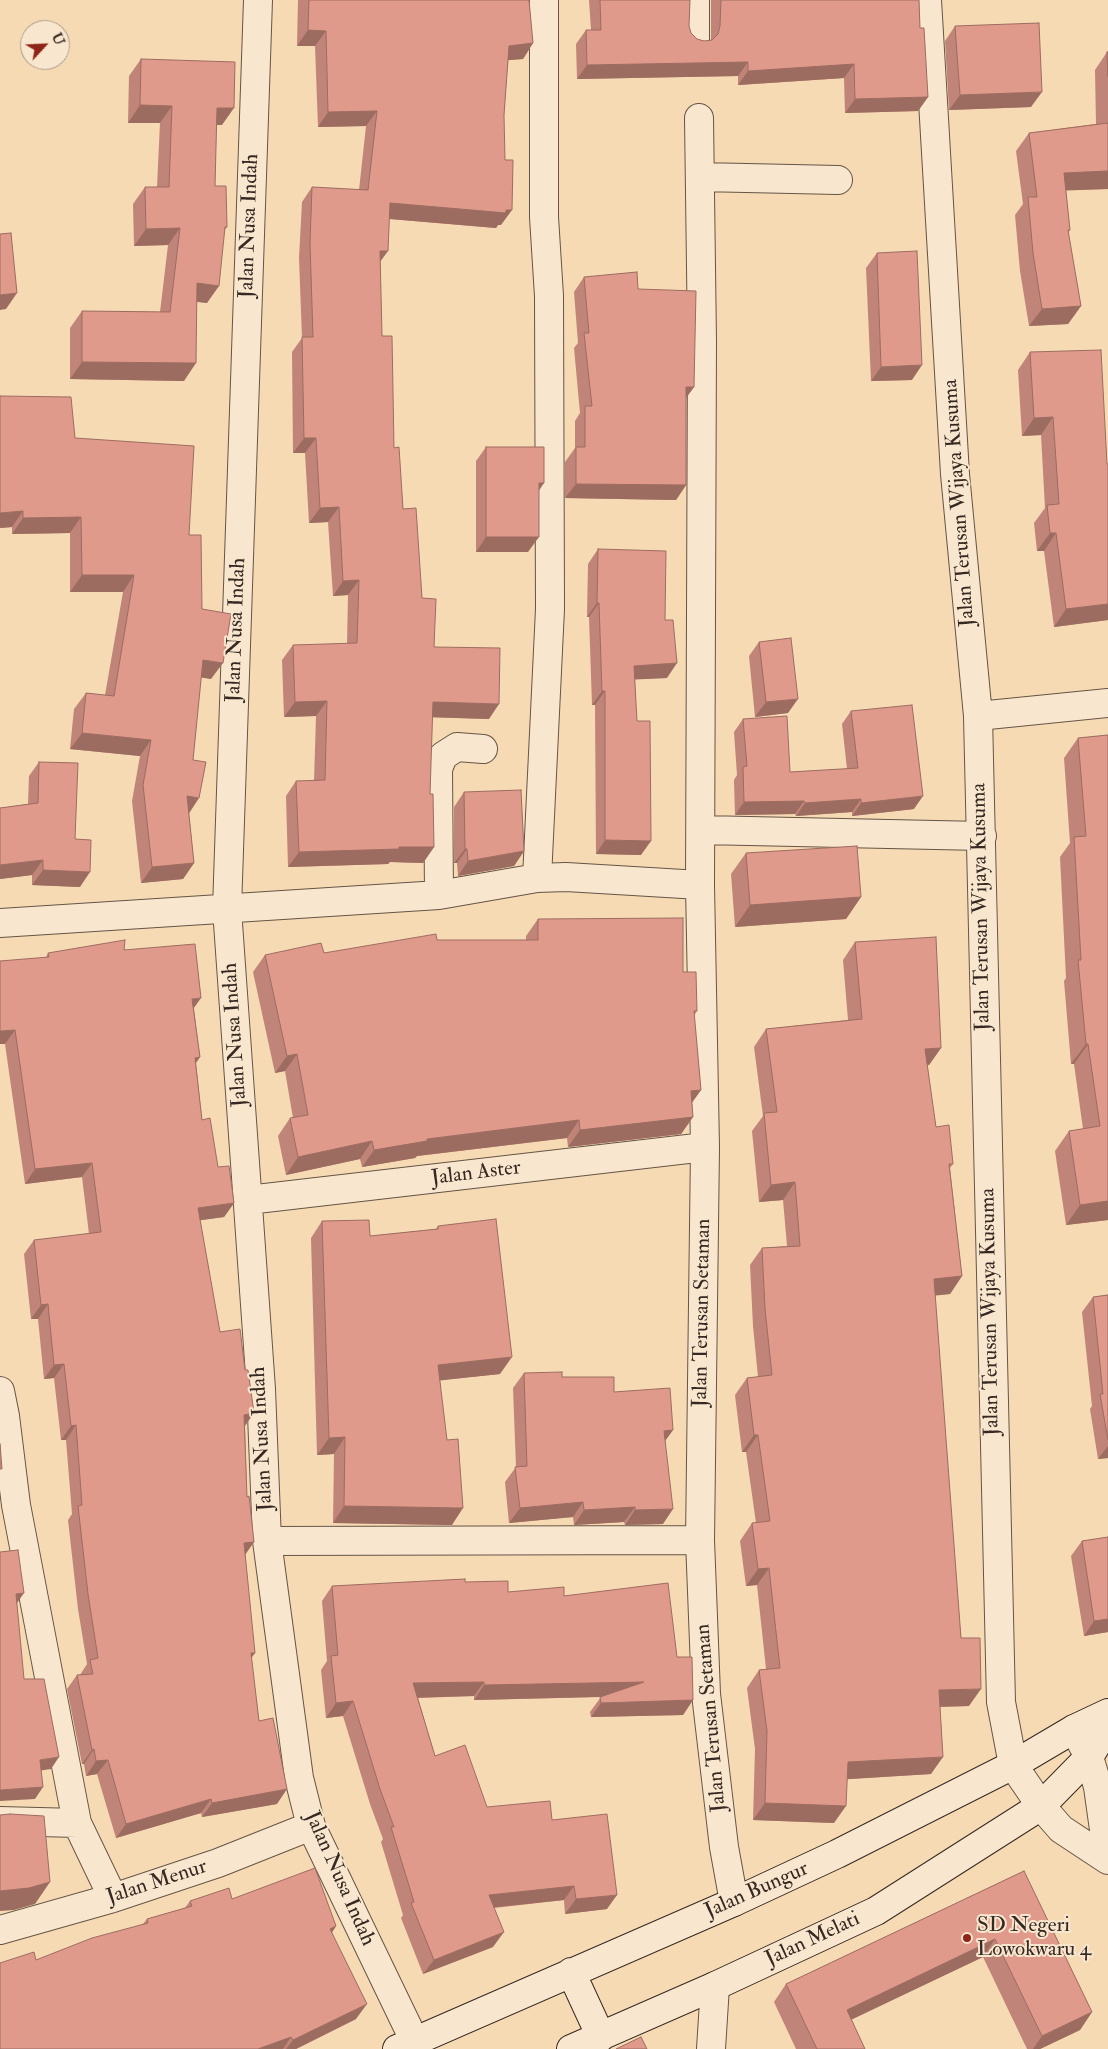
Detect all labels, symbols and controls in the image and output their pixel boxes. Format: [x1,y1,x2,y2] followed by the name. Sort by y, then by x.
[20,20,70,70] north arrow
[48,30,68,48] text: U
[235,153,265,299] street label: Jalan Nusa Indah
[939,378,981,628] street label: Jalan Terusan Wijaya Kusuma
[222,557,252,703] street label: Jalan Nusa Indah
[967,783,997,1031] street label: Jalan Terusan Wijaya Kusuma
[218,962,254,1108] street label: Jalan Nusa Indah
[430,1156,522,1192] street label: Jalan Aster
[976,1188,1006,1436] street label: Jalan Terusan Wijaya Kusuma
[689,1218,717,1408] street label: Jalan Terusan Setaman
[247,1366,279,1512] street label: Jalan Nusa Indah
[691,1623,733,1813] street label: Jalan Terusan Setaman
[298,1808,380,1950] street label: Jalan Nusa Indah
[104,1855,210,1911] street label: Jalan Menur
[701,1857,813,1925] street label: Jalan Bungur
[762,1907,864,1973] street label: Jalan Melati
[977,1913,1091,1963] place label: SD Negeri Lowokwaru 4
[961,1932,973,1944] marker: SD Negeri Lowokwaru 4

